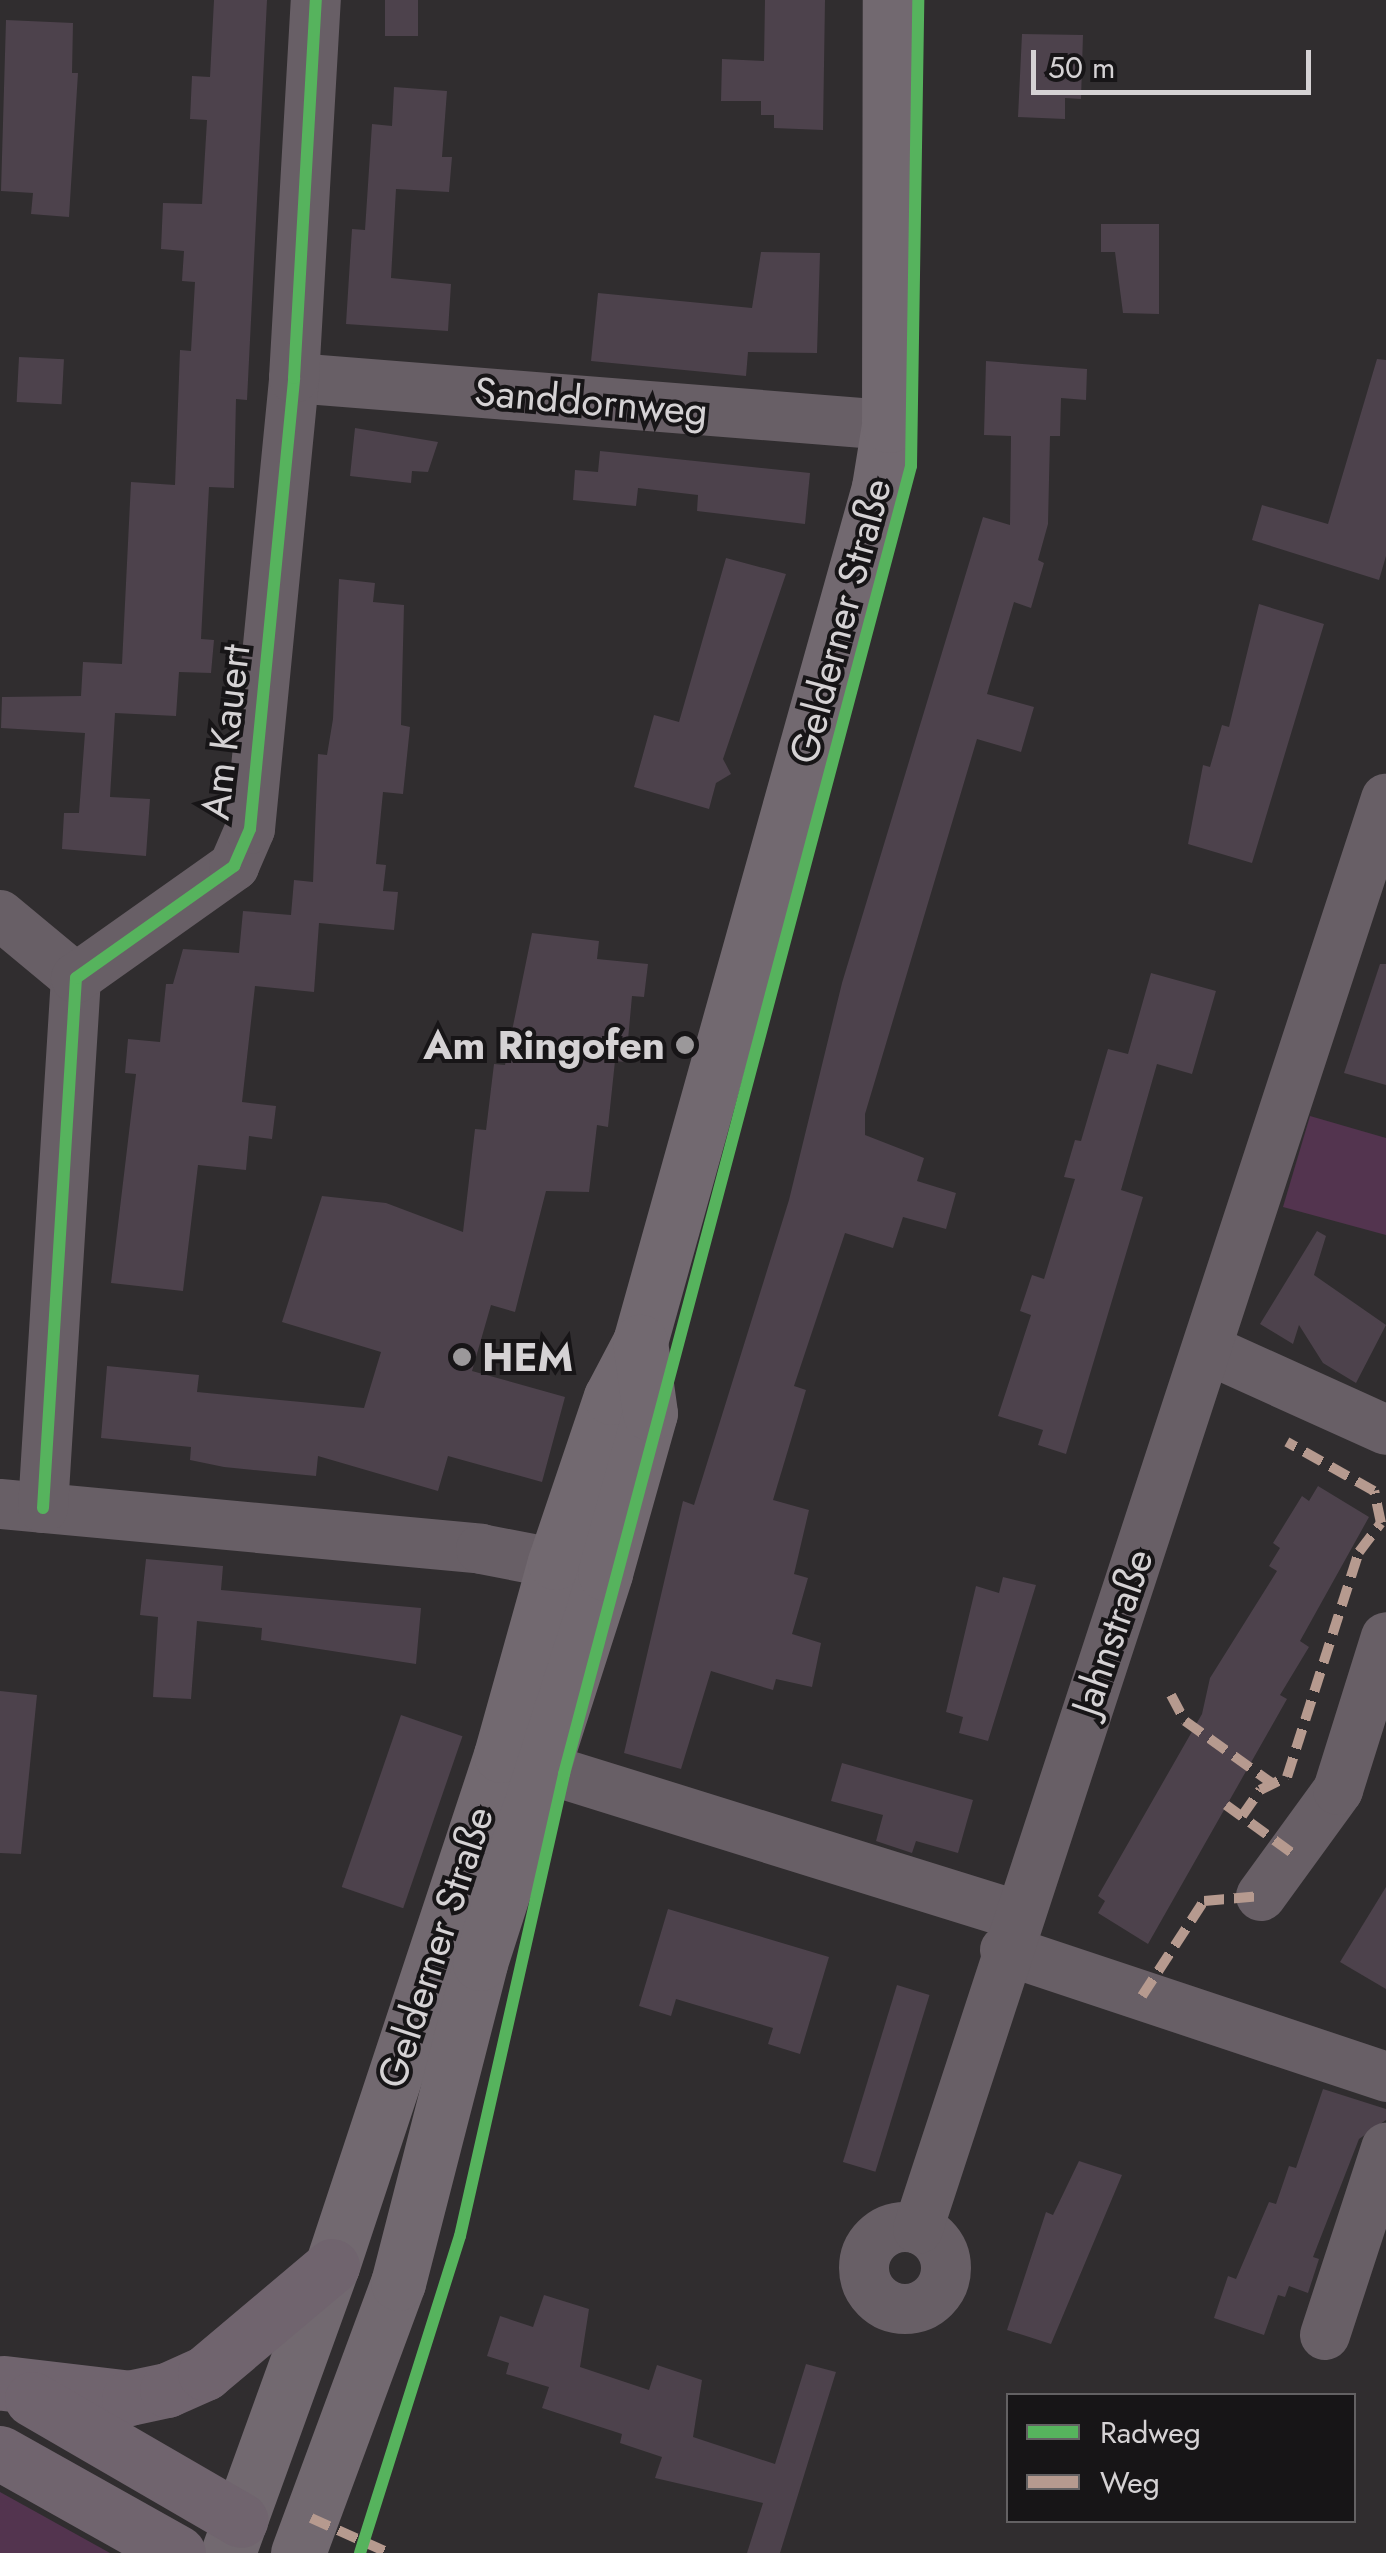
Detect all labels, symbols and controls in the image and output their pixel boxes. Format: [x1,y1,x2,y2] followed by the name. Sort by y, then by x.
[1036,30,1316,92] scale bar
[1048,46,1115,89] text: 50 m
[472,367,710,435] street label: Sanddornweg
[779,473,901,769] street label: Gelderner Straße
[190,642,260,822] street label: Am Kauert
[423,1021,665,1069] place label: Am Ringofen
[674,1034,696,1056] marker: Am Ringofen
[482,1333,573,1381] place label: HEM
[451,1346,473,1368] marker: HEM
[1061,1543,1163,1721] street label: Jahnstraße
[367,1800,503,2094] street label: Gelderner Straße
[1006,2393,1356,2523] legend
[1100,2411,1201,2454] text: Radweg
[1100,2461,1160,2504] text: Weg

